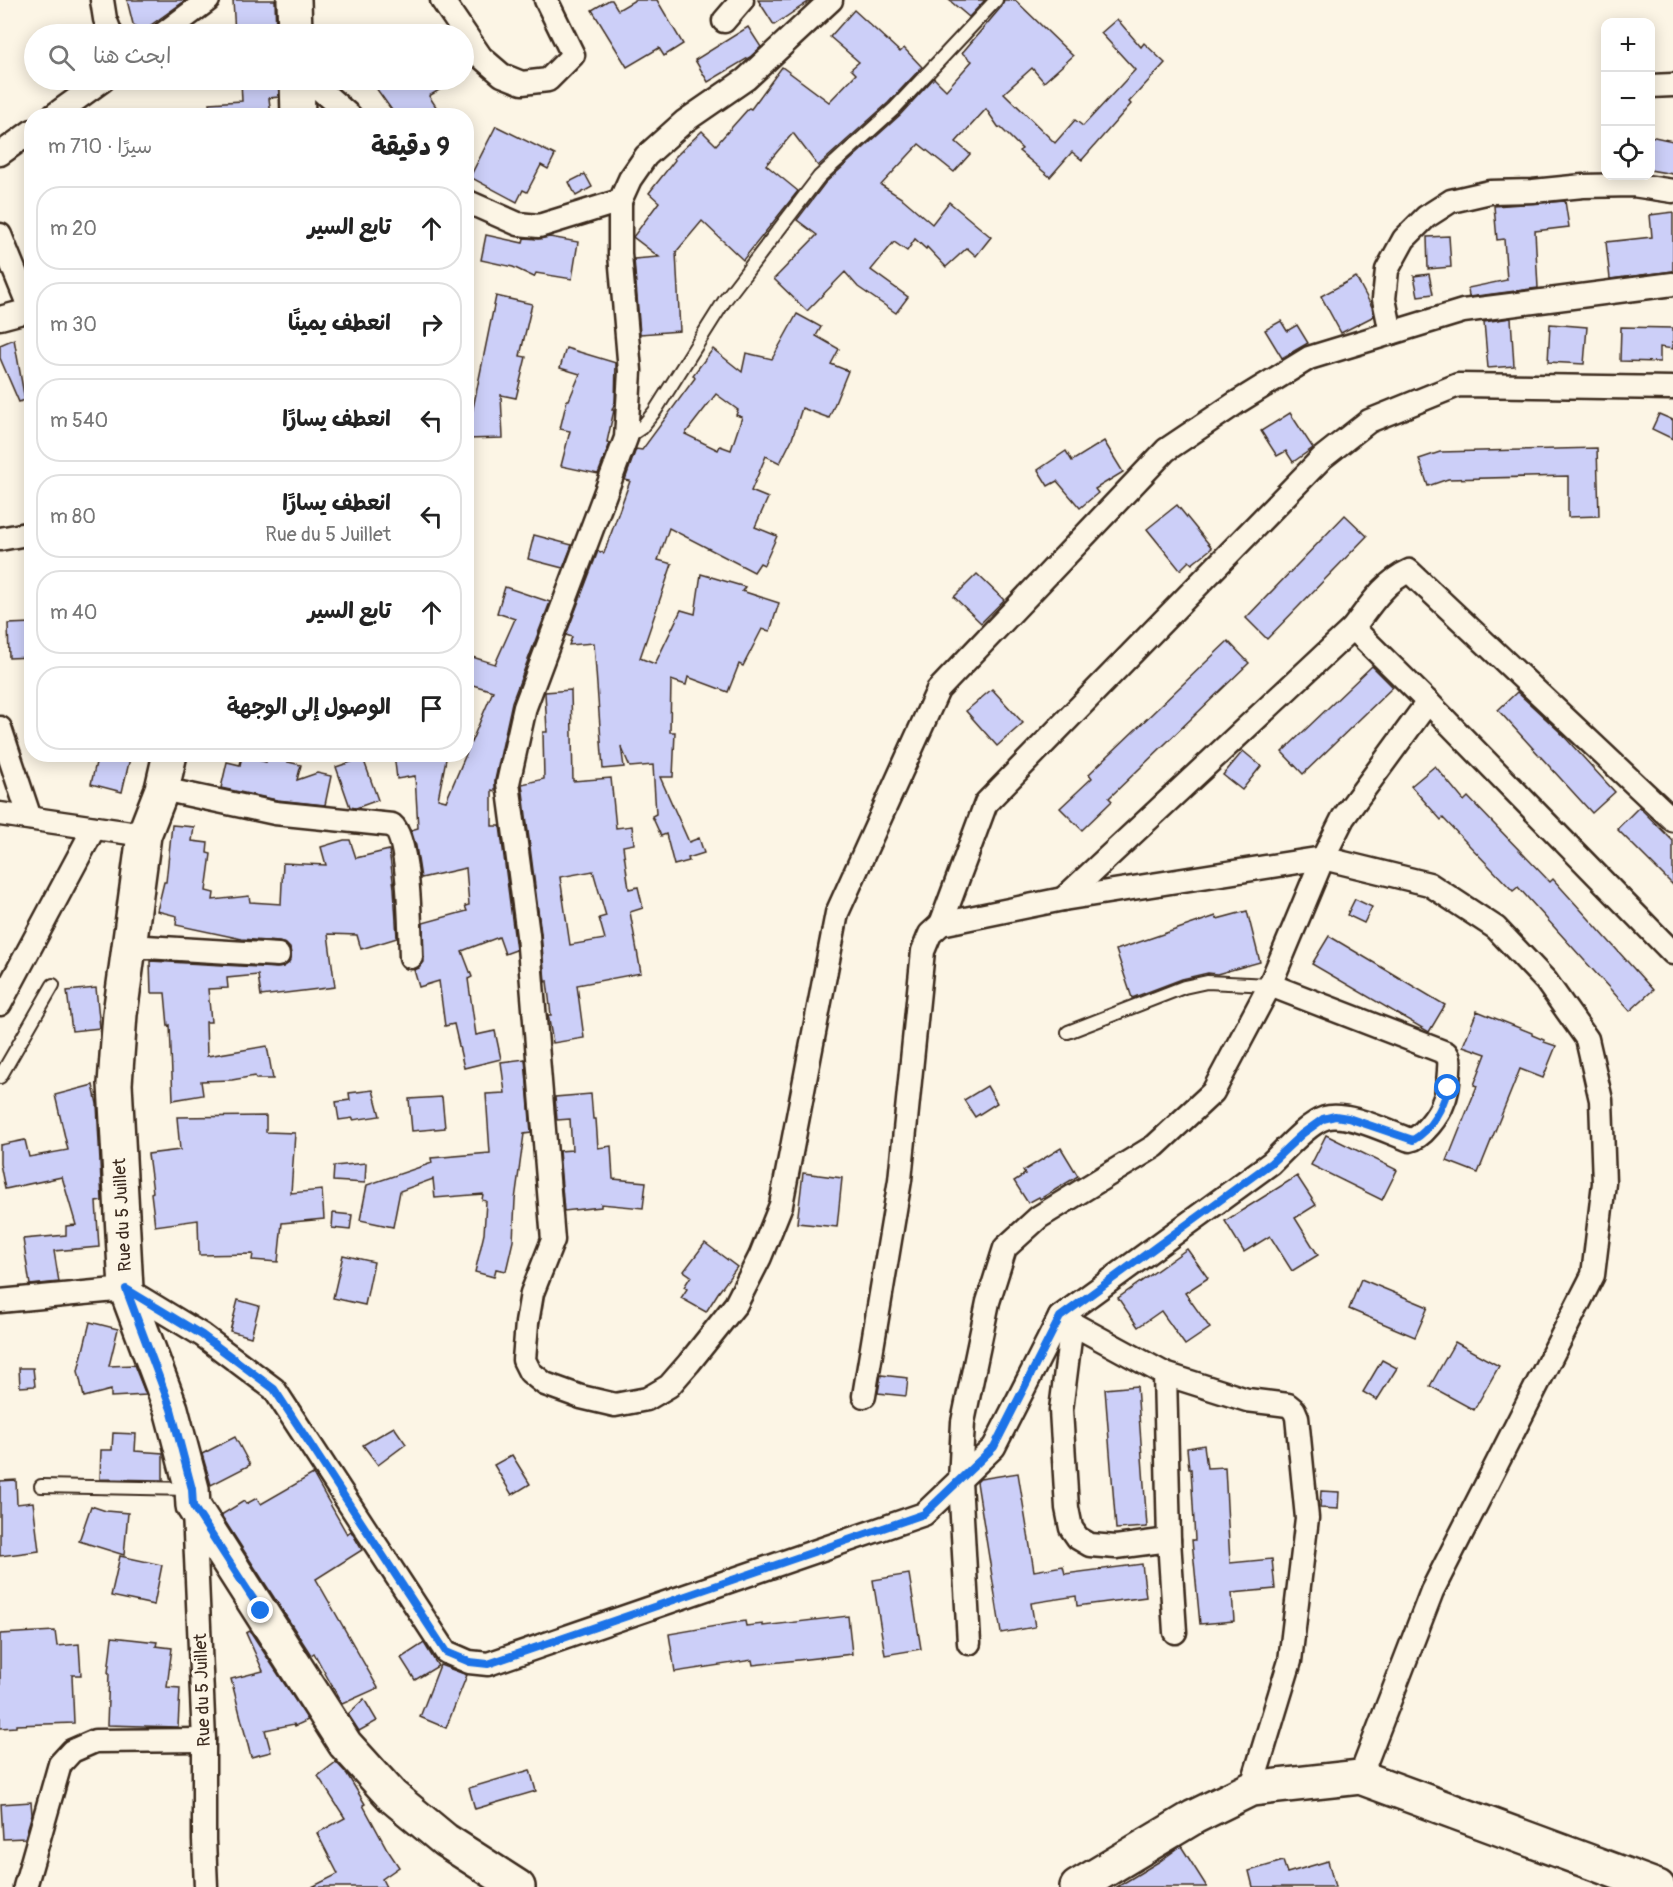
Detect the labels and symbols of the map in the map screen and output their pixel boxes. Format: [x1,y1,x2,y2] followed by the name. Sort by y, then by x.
[1434,1074,1460,1100] route start
[108,1157,137,1272] street label: Rue du 5 Juillet
[247,1597,273,1623] route end
[189,1632,216,1747] street label: Rue du 5 Juillet

